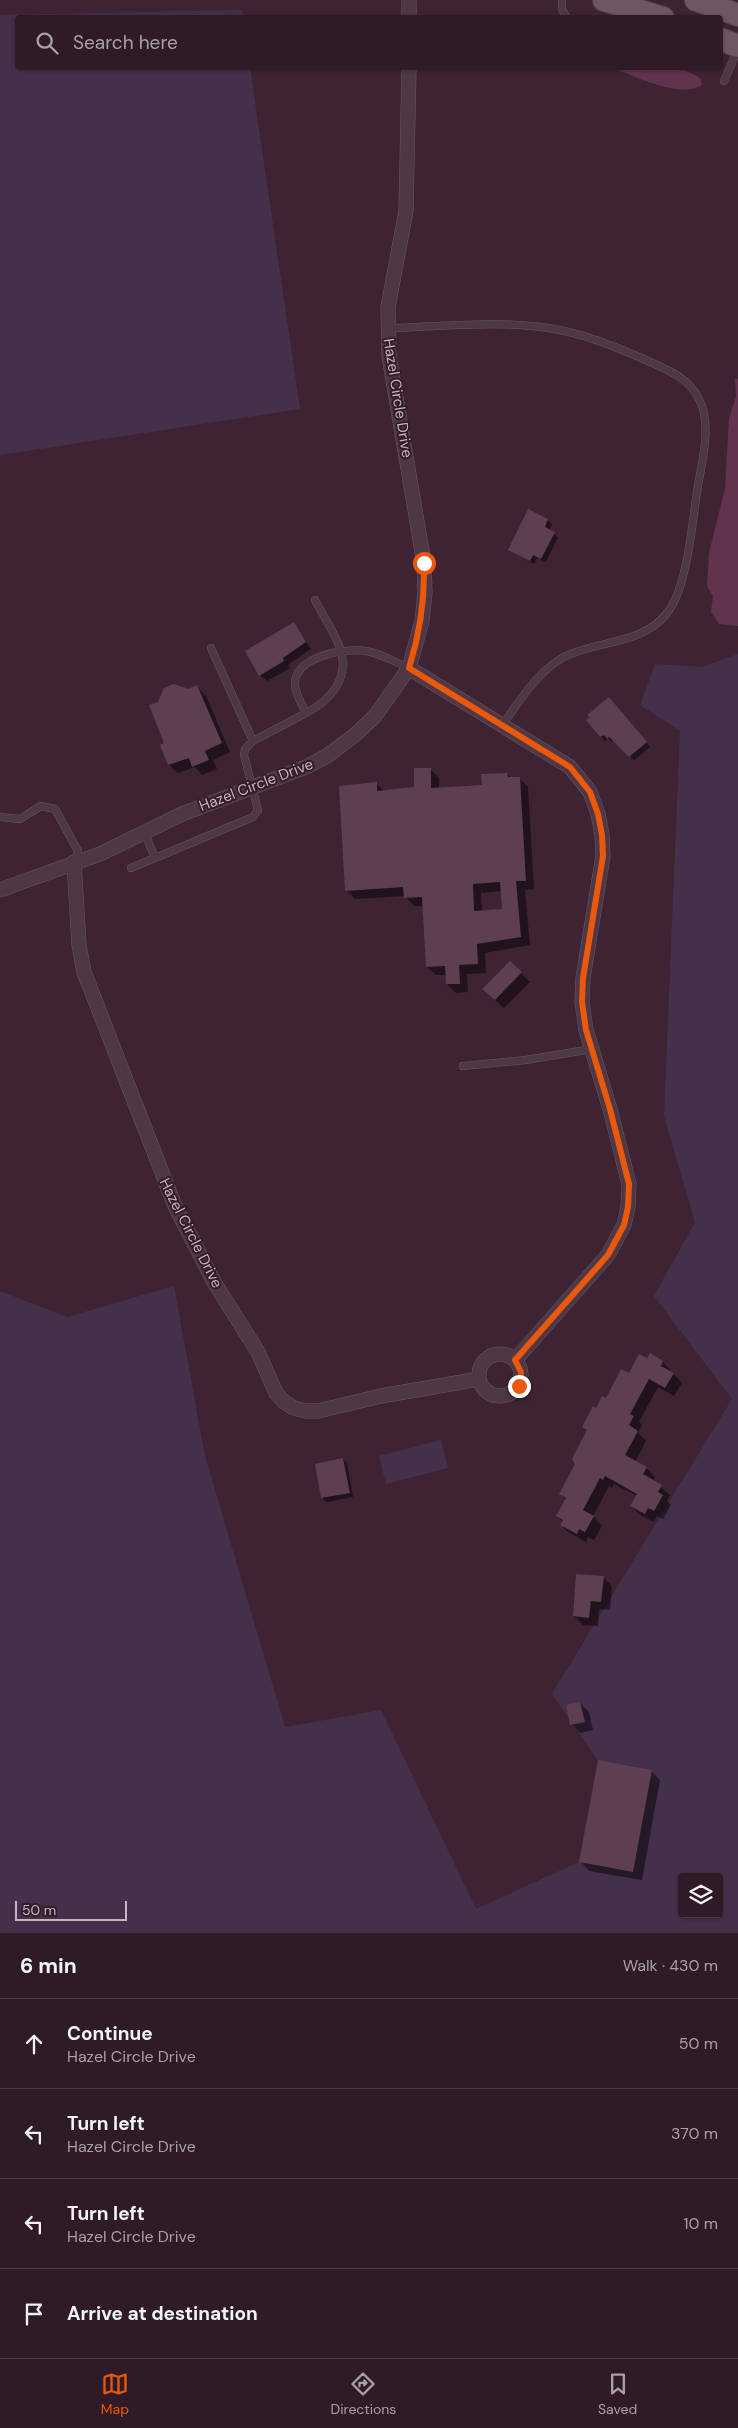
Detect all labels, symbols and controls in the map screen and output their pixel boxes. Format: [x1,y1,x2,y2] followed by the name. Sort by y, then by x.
[15,15,723,70] search box
[33,29,61,57] icon: search
[73,30,178,55] text: Search here
[379,337,417,459] street label: Hazel Circle Drive
[413,552,436,575] route start
[196,754,316,816] street label: Hazel Circle Drive
[155,1175,227,1291] street label: Hazel Circle Drive
[508,1375,531,1398] route end
[678,1873,723,1918] map controls
[678,1873,723,1918] button: layers
[15,1898,128,1921] scale bar
[22,1901,56,1919] text: 50 m
[20,1952,77,1980] text: 6 min
[623,1955,718,1976] text: Walk · 430 m
[67,2021,153,2046] text: Continue
[20,2030,48,2058] icon: ahead
[679,2033,718,2054] text: 50 m
[67,2046,196,2067] text: Hazel Circle Drive
[67,2111,145,2136] text: Turn left
[20,2120,48,2148] icon: left
[671,2123,718,2144] text: 370 m
[67,2136,196,2157] text: Hazel Circle Drive
[67,2201,145,2226] text: Turn left
[20,2210,48,2238] icon: left
[684,2213,718,2234] text: 10 m
[67,2226,196,2247] text: Hazel Circle Drive
[20,2300,48,2328] icon: arrive
[67,2301,258,2326] text: Arrive at destination
[101,2370,129,2418] tab: Map
[331,2370,396,2418] tab: Directions
[598,2370,637,2418] tab: Saved

